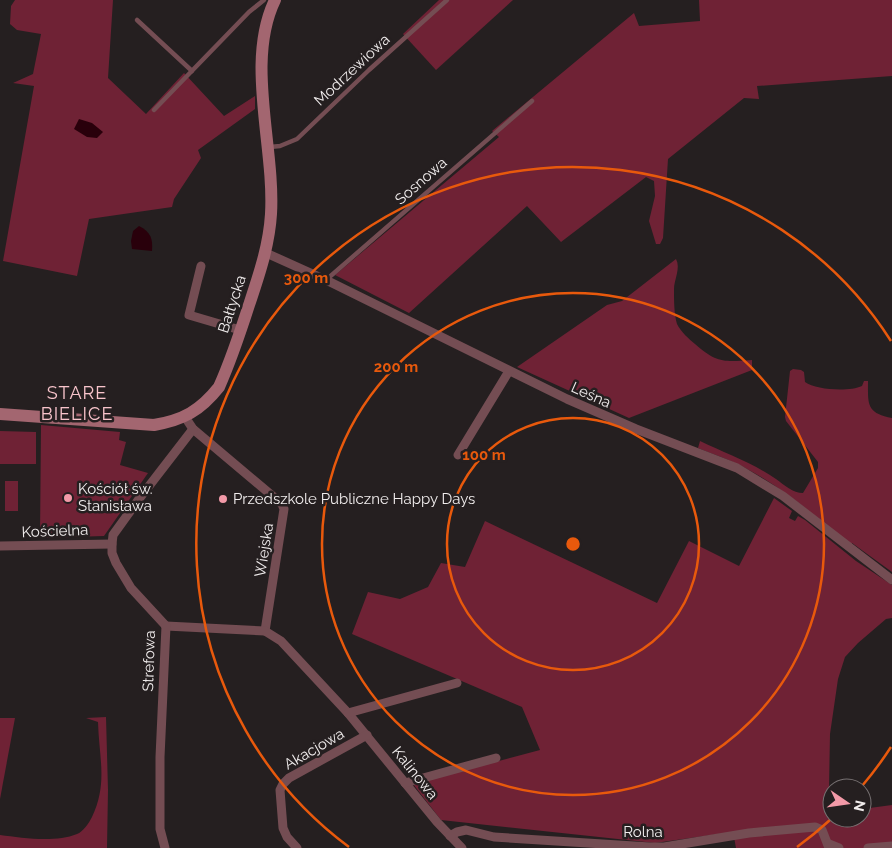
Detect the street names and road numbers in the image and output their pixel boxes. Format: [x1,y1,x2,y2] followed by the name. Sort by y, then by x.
[311,30,393,110] street label: Modrzewiowa
[391,154,451,208] street label: Sosnowa
[214,273,250,335] street label: Bałtycka
[568,378,614,412] street label: Leśna
[21,521,89,541] street label: Kościelna
[251,522,277,578] street label: Wiejska
[139,630,159,692] street label: Strefowa
[281,725,347,773] street label: Akacjowa
[388,743,442,803] street label: Kalinowa
[623,823,663,841] street label: Rolna

